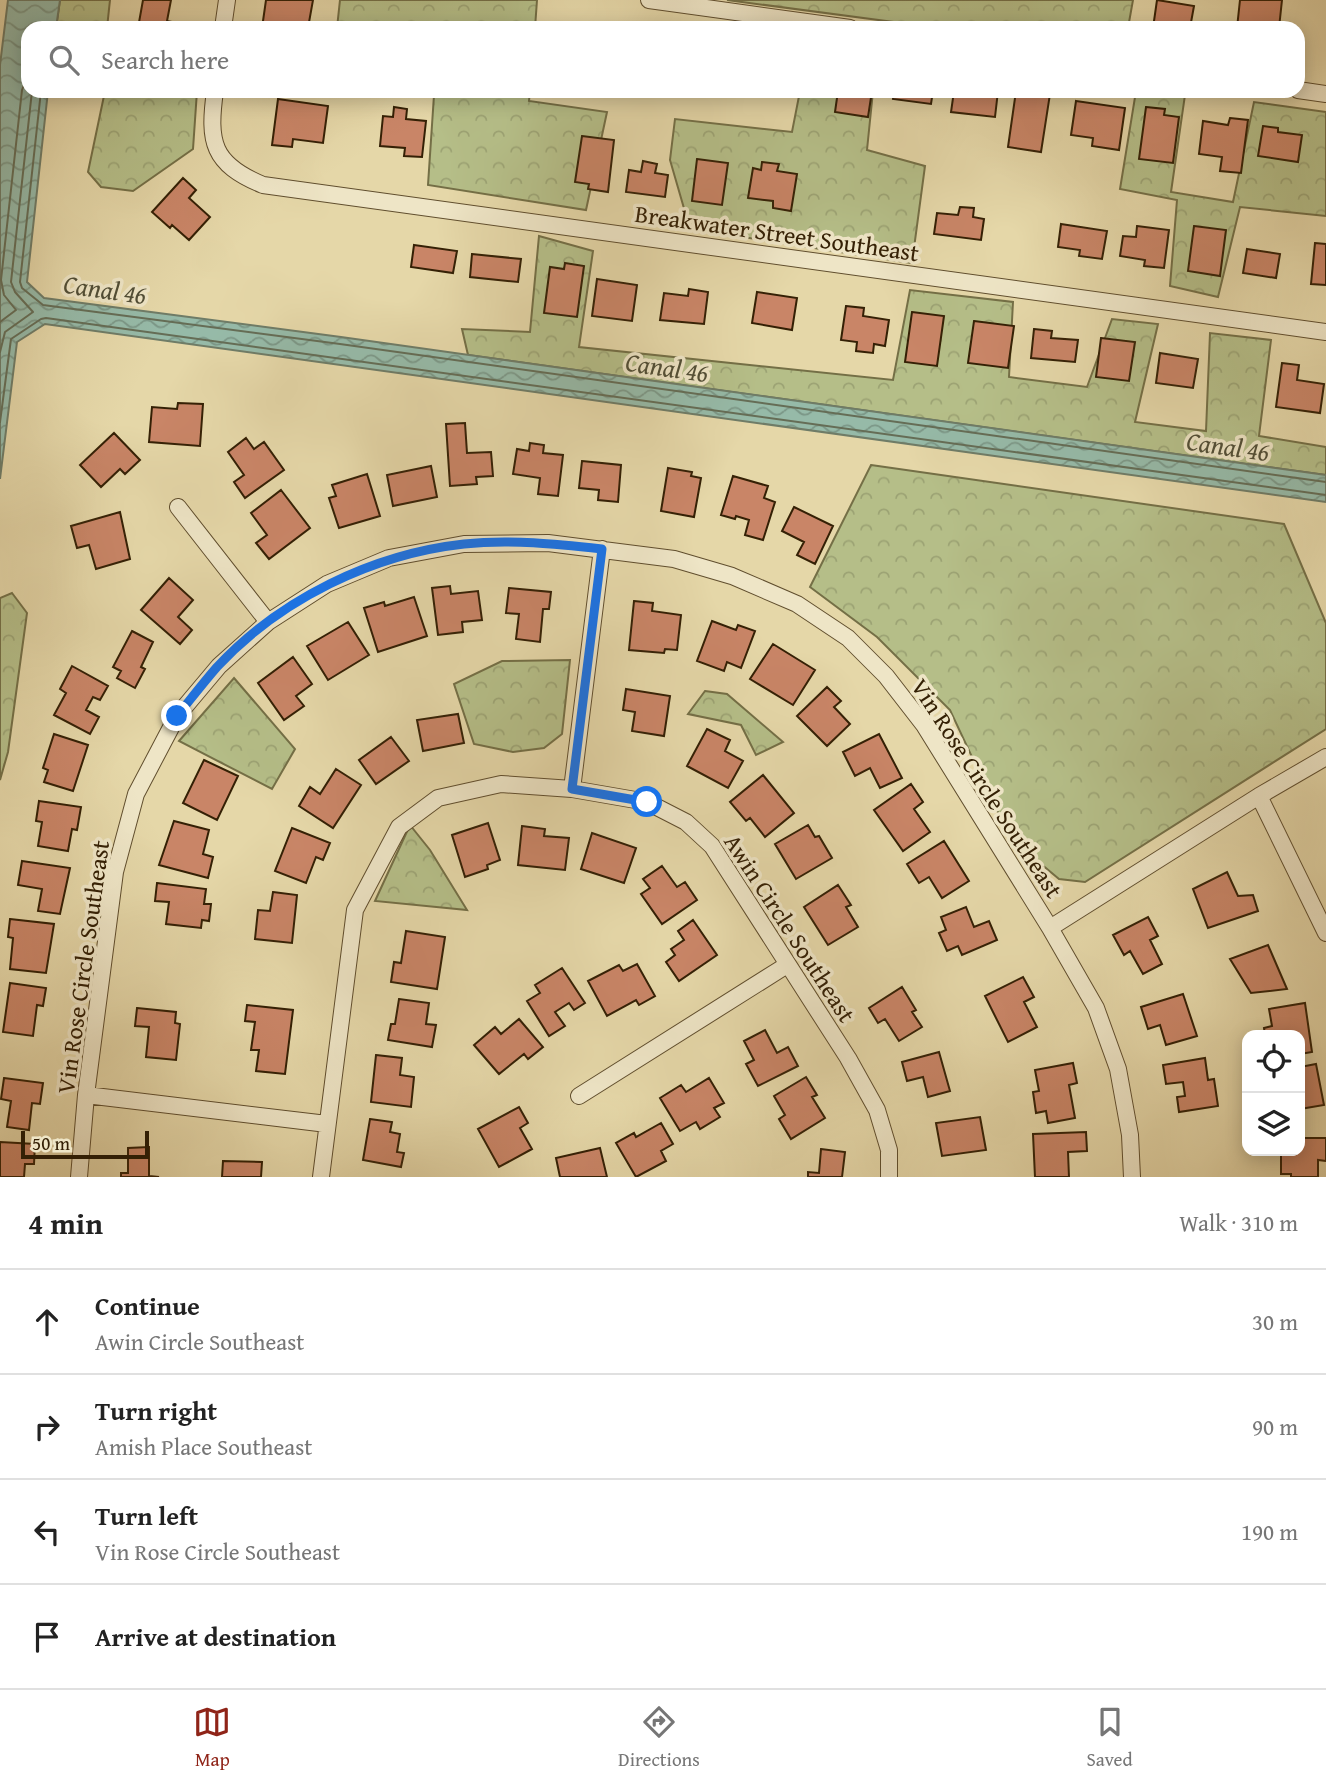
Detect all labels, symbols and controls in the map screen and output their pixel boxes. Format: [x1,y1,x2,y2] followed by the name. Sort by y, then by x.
[21,21,1305,98] search box
[101,40,229,79] text: Search here
[45,41,83,79] icon: search
[633,196,922,270] street label: Breakwater Street Southeast
[61,264,149,314] water label: Canal 46
[623,342,711,392] water label: Canal 46
[1184,421,1272,471] water label: Canal 46
[903,671,1072,905] street label: Vin Rose Circle Southeast
[161,700,192,731] route end
[631,786,662,817] route start
[716,827,864,1030] street label: Awin Circle Southeast
[48,837,118,1096] street label: Vin Rose Circle Southeast
[1242,1030,1305,1156] map controls
[1242,1030,1305,1093] button: locate
[1242,1093,1305,1156] button: layers
[21,1128,149,1160] scale bar
[32,1129,70,1157] text: 50 m
[28,1201,103,1245] text: 4 min
[1179,1206,1298,1239] text: Walk · 310 m
[95,1286,200,1325] text: Continue
[28,1303,66,1341] icon: ahead
[1252,1305,1298,1338] text: 30 m
[95,1325,304,1358] text: Awin Circle Southeast
[95,1391,217,1430] text: Turn right
[28,1408,66,1446] icon: right
[1252,1410,1298,1443] text: 90 m
[95,1430,312,1463] text: Amish Place Southeast
[95,1496,198,1535] text: Turn left
[28,1513,66,1551] icon: left
[1241,1515,1298,1548] text: 190 m
[95,1535,340,1568] text: Vin Rose Circle Southeast
[95,1617,336,1656] text: Arrive at destination
[28,1618,66,1656] icon: arrive
[193,1703,231,1773] tab: Map
[618,1703,700,1773] tab: Directions
[1087,1703,1133,1773] tab: Saved

